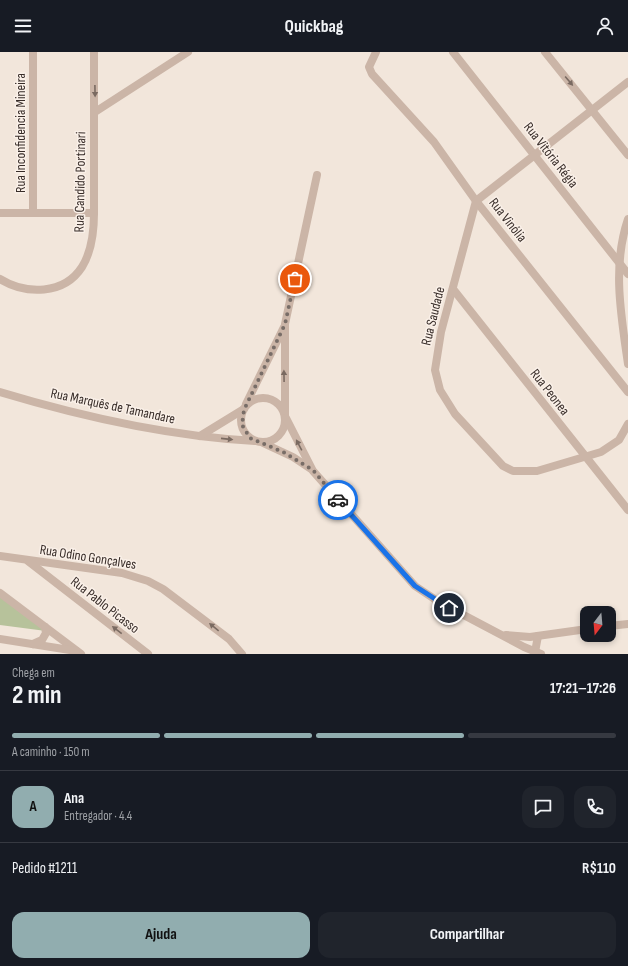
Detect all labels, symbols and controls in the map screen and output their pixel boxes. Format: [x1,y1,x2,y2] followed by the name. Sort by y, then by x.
[12,15,34,37] icon: menu
[594,15,616,37] icon: person
[285,16,343,37] text: Quickbag
[12,73,29,193] street label: Rua Inconfidencia Mineira
[564,76,573,87] one-way arrow
[91,85,98,97] one-way arrow
[520,119,582,191] street label: Rua Vitória Régia
[71,131,89,233] street label: Rua Candido Portinari
[485,194,531,246] street label: Rua Vinólia
[278,262,312,296] pin
[284,268,306,290] icon: bag
[418,285,448,347] street label: Rua Saudade
[527,365,573,419] street label: Rua Peonea
[281,369,287,382] one-way arrow
[49,384,177,428] street label: Rua Marquês de Tamandare
[221,436,233,442] one-way arrow
[295,439,302,451] one-way arrow
[318,480,358,520] courier
[327,489,349,511] icon: car
[39,541,137,573] street label: Rua Odino Gonçalves
[67,573,143,637] street label: Rua Pablo Picasso
[432,591,466,625] pin
[438,597,460,619] icon: home
[580,606,616,642] north arrow
[580,606,616,642] map controls
[208,623,219,632] one-way arrow
[111,626,122,634] one-way arrow
[12,665,55,681] text: Chega em
[550,679,616,698] text: 17:21–17:26
[12,680,62,711] text: 2 min
[12,744,90,760] text: A caminho · 150 m
[522,786,564,828] button: chat
[574,786,616,828] button: phone
[64,789,84,808] text: Ana
[29,797,37,816] text: A
[64,808,132,824] text: Entregador · 4.4
[12,859,77,878] text: Pedido #1211
[582,859,616,878] text: R$110
[12,912,310,958] button: Ajuda
[318,912,616,958] button: Compartilhar

